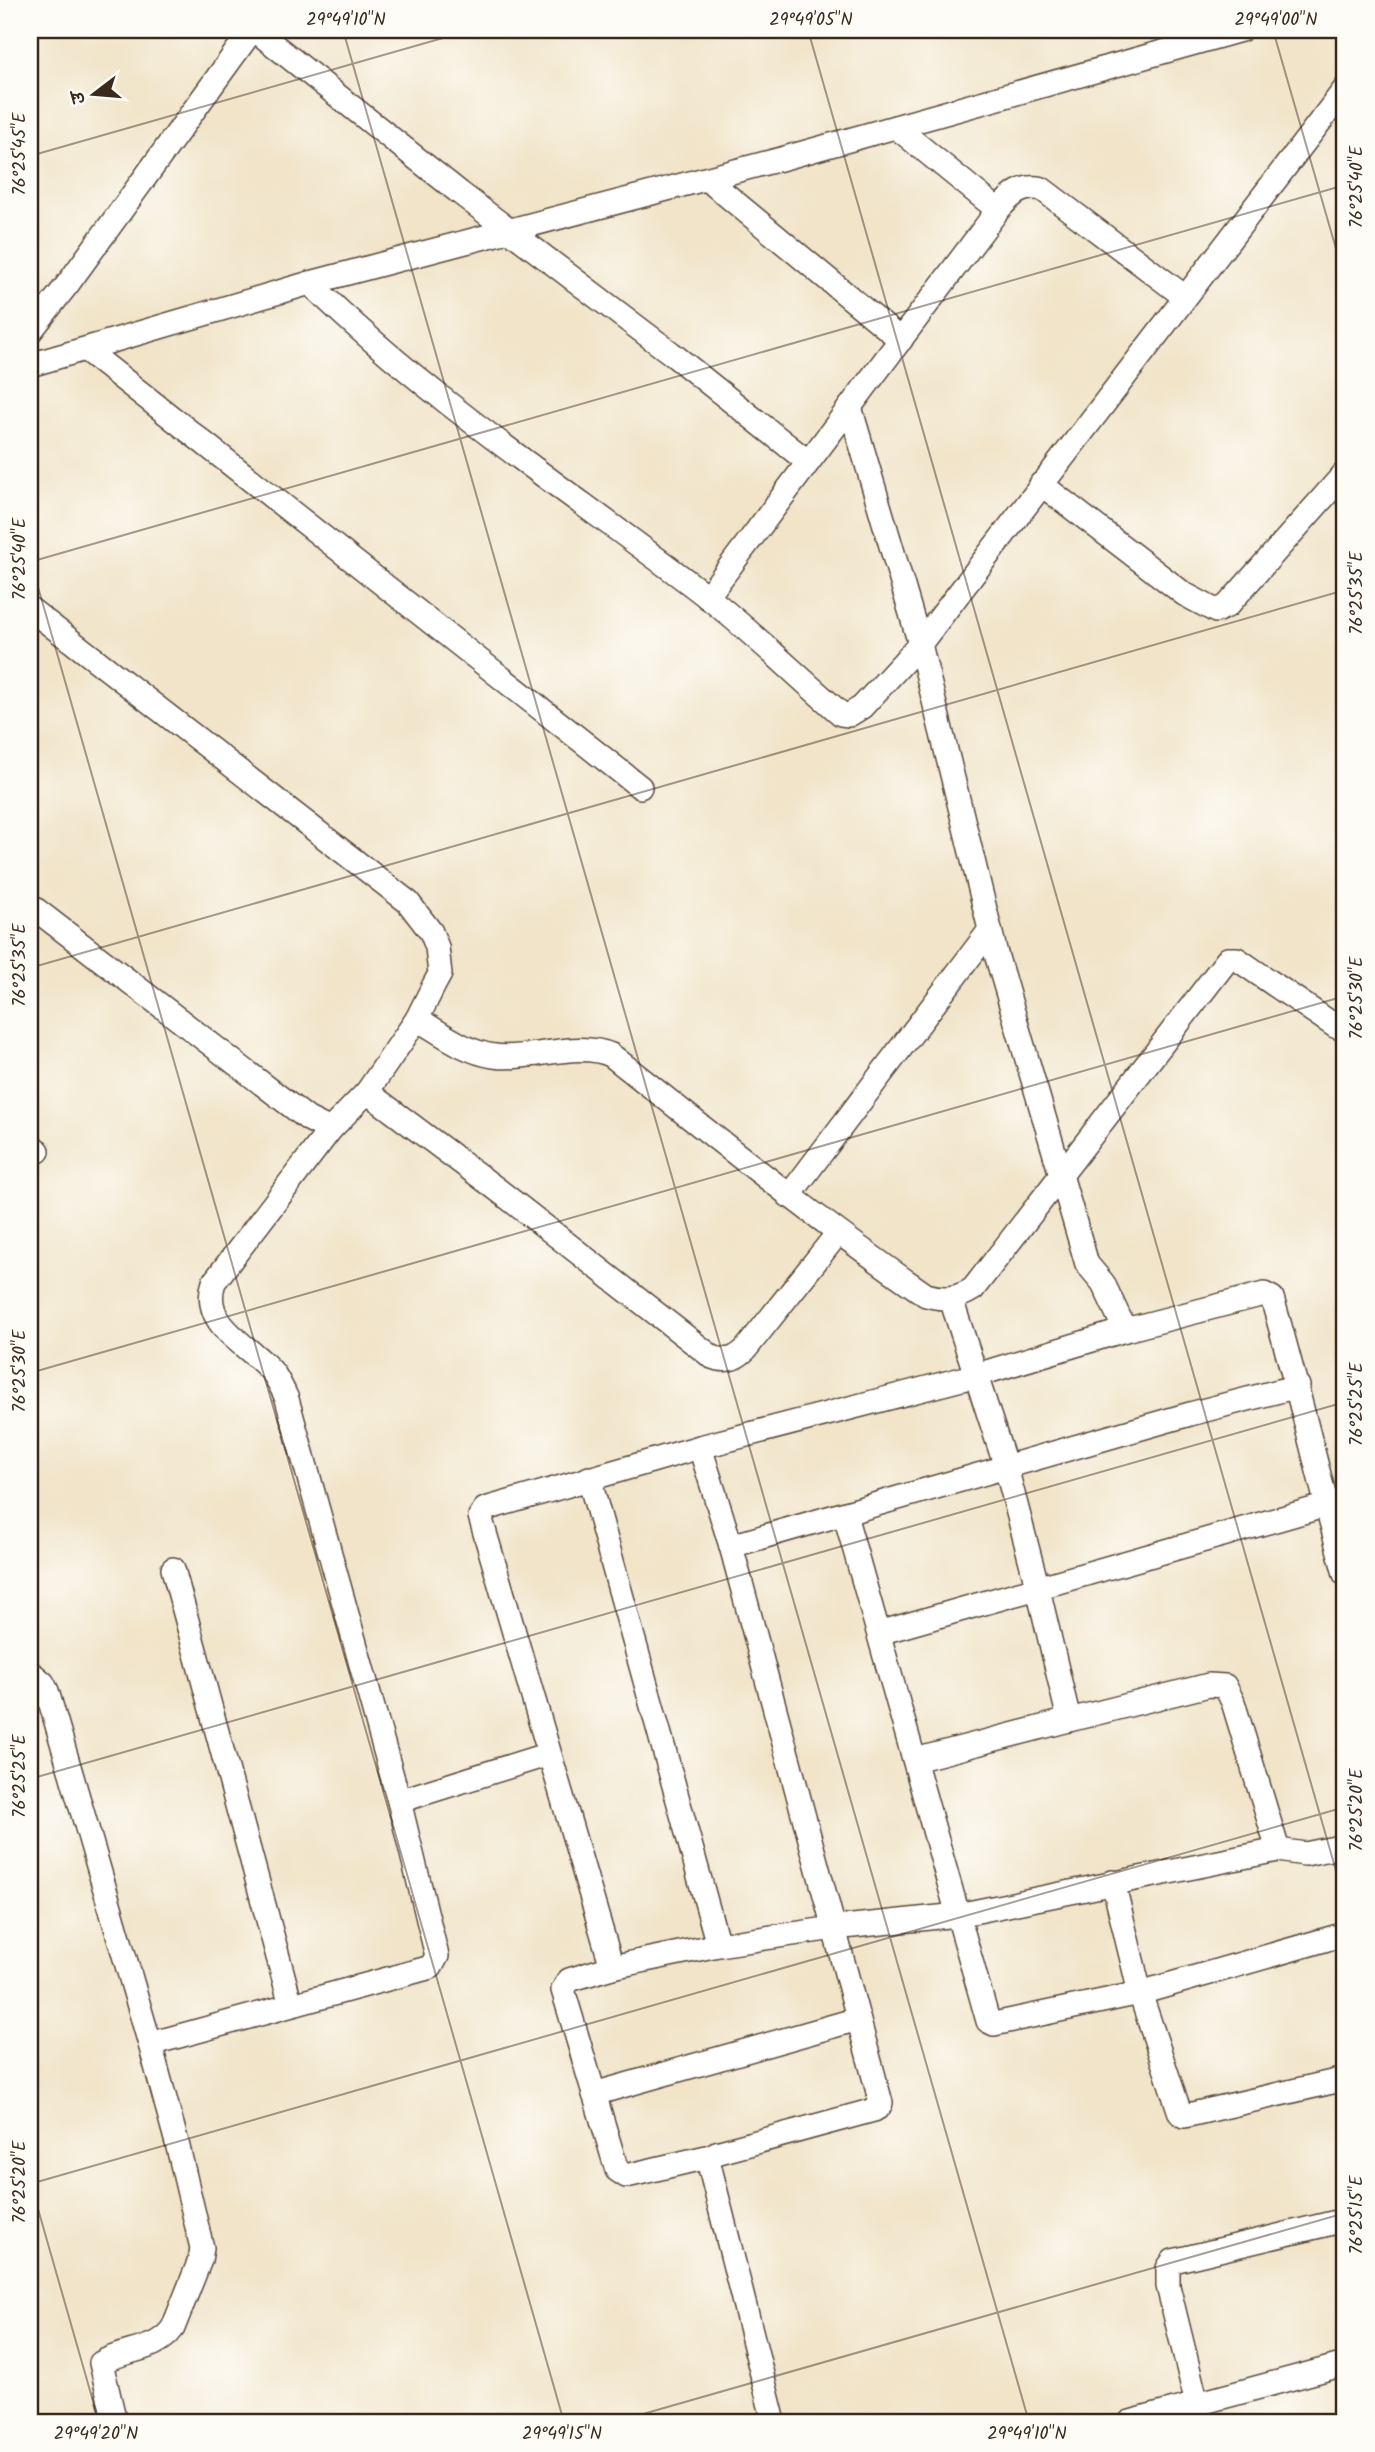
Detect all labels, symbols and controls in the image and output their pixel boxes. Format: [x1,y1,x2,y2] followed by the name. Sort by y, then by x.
[306,6,386,35] text: 29°49'10"N
[769,6,853,35] text: 29°49'05"N
[1235,6,1317,35] text: 29°49'00"N
[60,60,130,130] north arrow
[62,84,96,108] text: उ
[6,112,35,196] text: 76°25'45"E
[1343,145,1372,228] text: 76°25'40"E
[6,517,35,600] text: 76°25'40"E
[1343,551,1372,635] text: 76°25'35"E
[6,923,35,1007] text: 76°25'35"E
[1343,956,1372,1039] text: 76°25'30"E
[6,1329,35,1412] text: 76°25'30"E
[1343,1362,1372,1446] text: 76°25'25"E
[6,1734,35,1818] text: 76°25'25"E
[1343,1768,1372,1852] text: 76°25'20"E
[6,2140,35,2224] text: 76°25'20"E
[1343,2175,1372,2254] text: 76°25'15"E
[54,2420,138,2449] text: 29°49'20"N
[522,2420,602,2449] text: 29°49'15"N
[987,2420,1067,2449] text: 29°49'10"N

